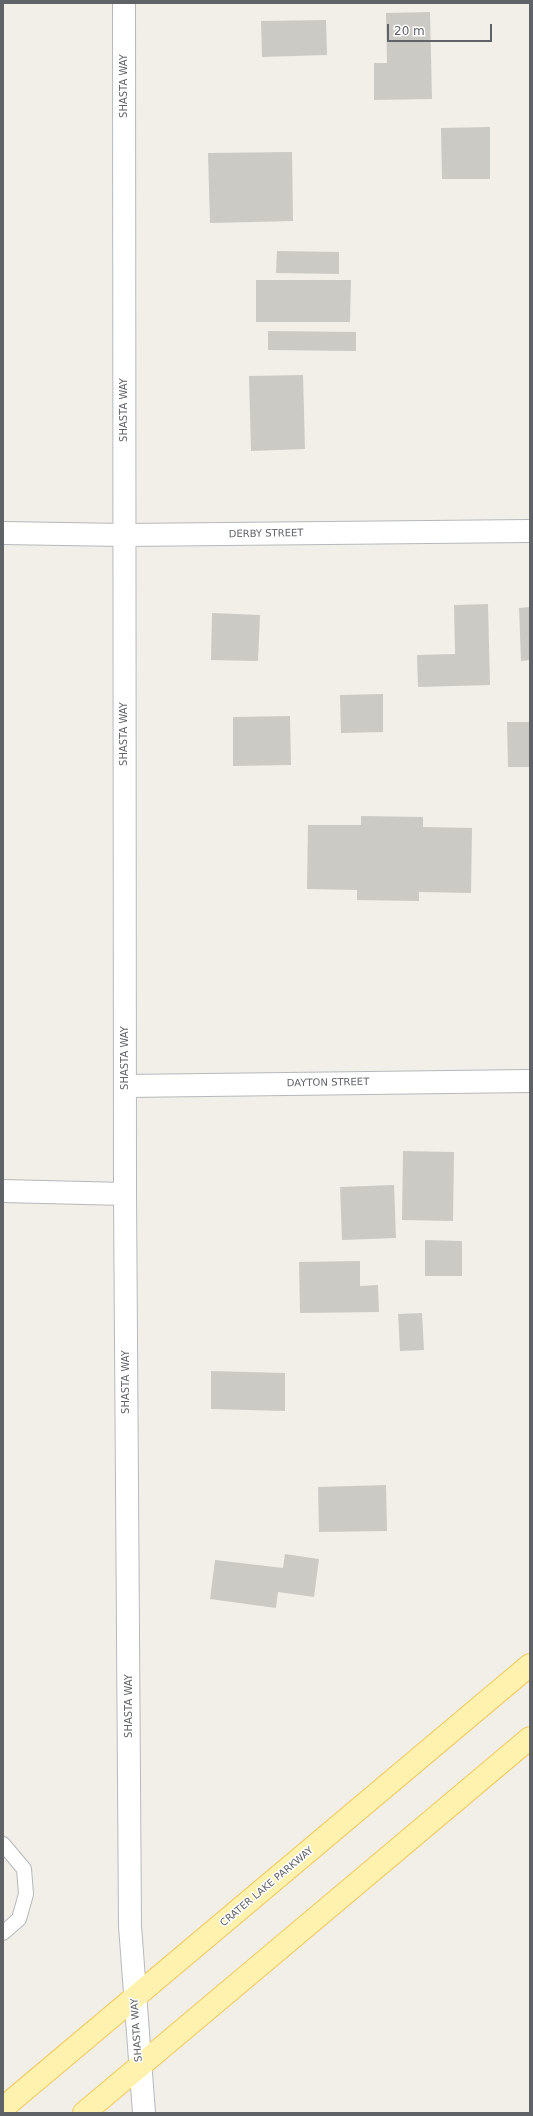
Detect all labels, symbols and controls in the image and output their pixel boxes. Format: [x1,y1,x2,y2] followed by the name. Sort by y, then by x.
[389,16,494,42] scale bar
[394,24,425,38] text: 20 m
[118,54,130,118] street label: SHASTA WAY
[118,378,130,442] street label: SHASTA WAY
[229,527,303,541] street label: DERBY STREET
[118,702,130,766] street label: SHASTA WAY
[119,1026,131,1090] street label: SHASTA WAY
[287,1076,369,1090] street label: DAYTON STREET
[120,1350,132,1414] street label: SHASTA WAY
[123,1674,135,1738] street label: SHASTA WAY
[218,1845,316,1929] street label: CRATER LAKE PARKWAY
[129,1998,145,2062] street label: SHASTA WAY

